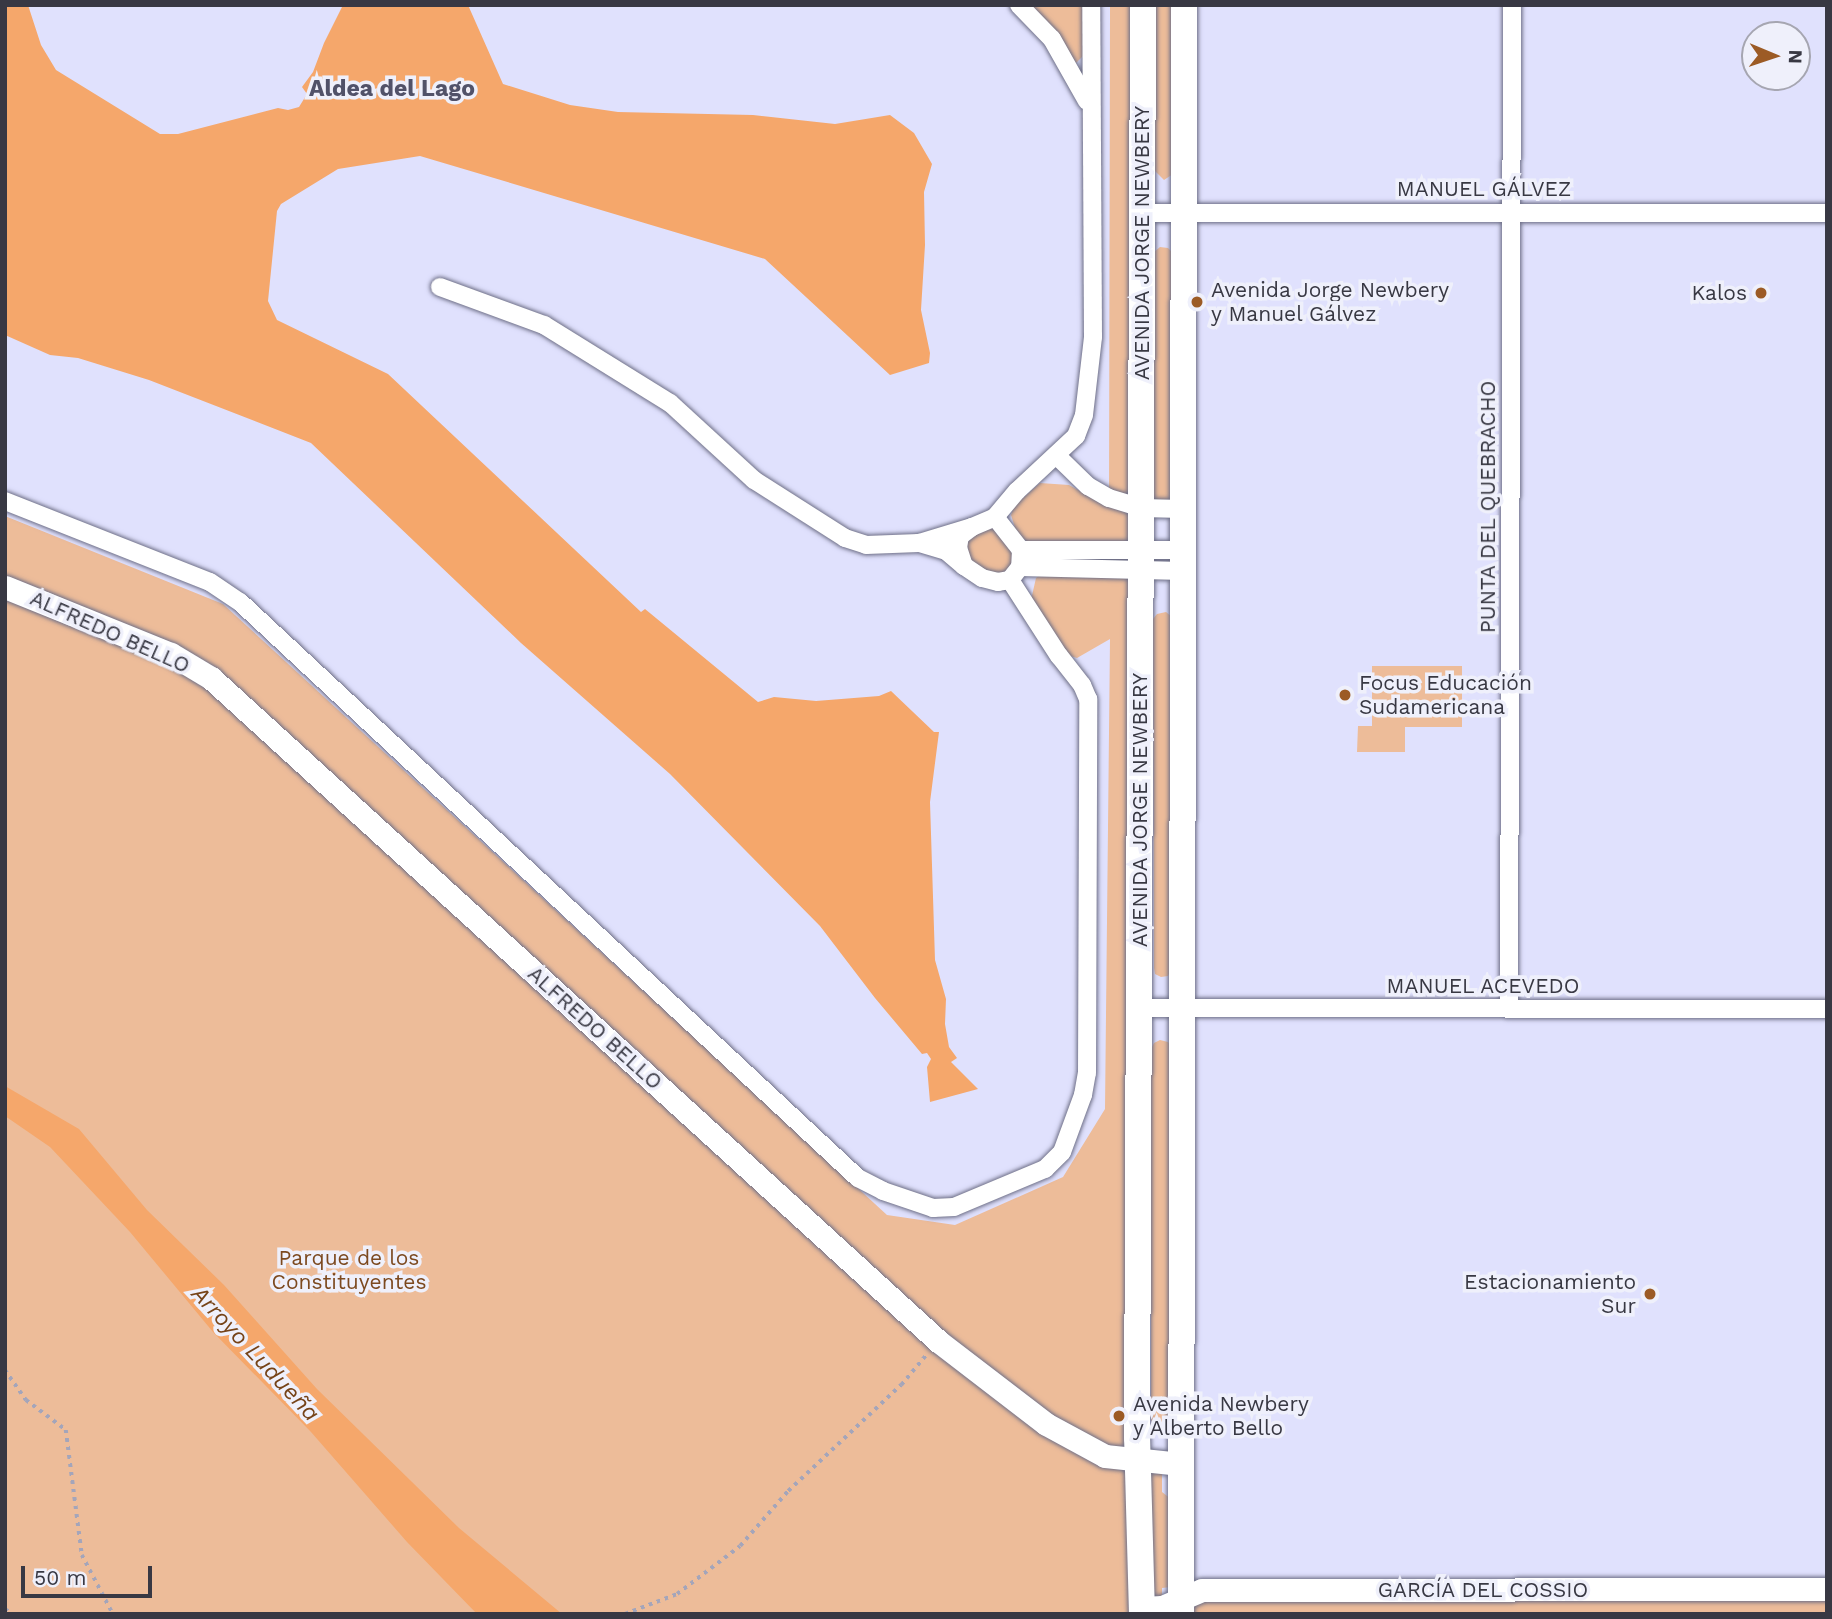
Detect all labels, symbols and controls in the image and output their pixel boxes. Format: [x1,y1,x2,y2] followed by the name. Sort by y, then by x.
[1741,21,1811,91] north arrow
[1784,49,1807,64] text: N
[309,75,475,103] district label: Aldea del Lago
[1129,105,1155,381] street label: AVENIDA JORGE NEWBERY
[1397,176,1571,202] street label: MANUEL GÁLVEZ
[1211,277,1450,327] place label: Avenida Jorge Newbery y Manuel Gálvez
[1692,280,1747,306] place label: Kalos
[1753,285,1769,301] marker: Kalos
[1189,294,1205,310] marker: Avenida Jorge Newbery y Manuel Gálvez
[1475,380,1501,634] street label: PUNTA DEL QUEBRACHO
[26,585,194,679] street label: ALFREDO BELLO
[1359,670,1532,720] place label: Focus Educación Sudamericana
[1127,672,1153,948] street label: AVENIDA JORGE NEWBERY
[1337,687,1353,703] marker: Focus Educación Sudamericana
[523,961,667,1095] street label: ALFREDO BELLO
[1386,973,1580,999] street label: MANUEL ACEVEDO
[271,1245,427,1295] park label: Parque de los Constituyentes
[1464,1269,1636,1319] place label: Estacionamiento Sur
[185,1281,325,1427] water label: Arroyo Ludueña
[1642,1286,1658,1302] marker: Estacionamiento Sur
[1133,1391,1309,1441] place label: Avenida Newbery y Alberto Bello
[1111,1408,1127,1424] marker: Avenida Newbery y Alberto Bello
[24,1552,156,1596] scale bar
[34,1565,86,1590] text: 50 m
[1377,1577,1589,1603] street label: GARCÍA DEL COSSIO

